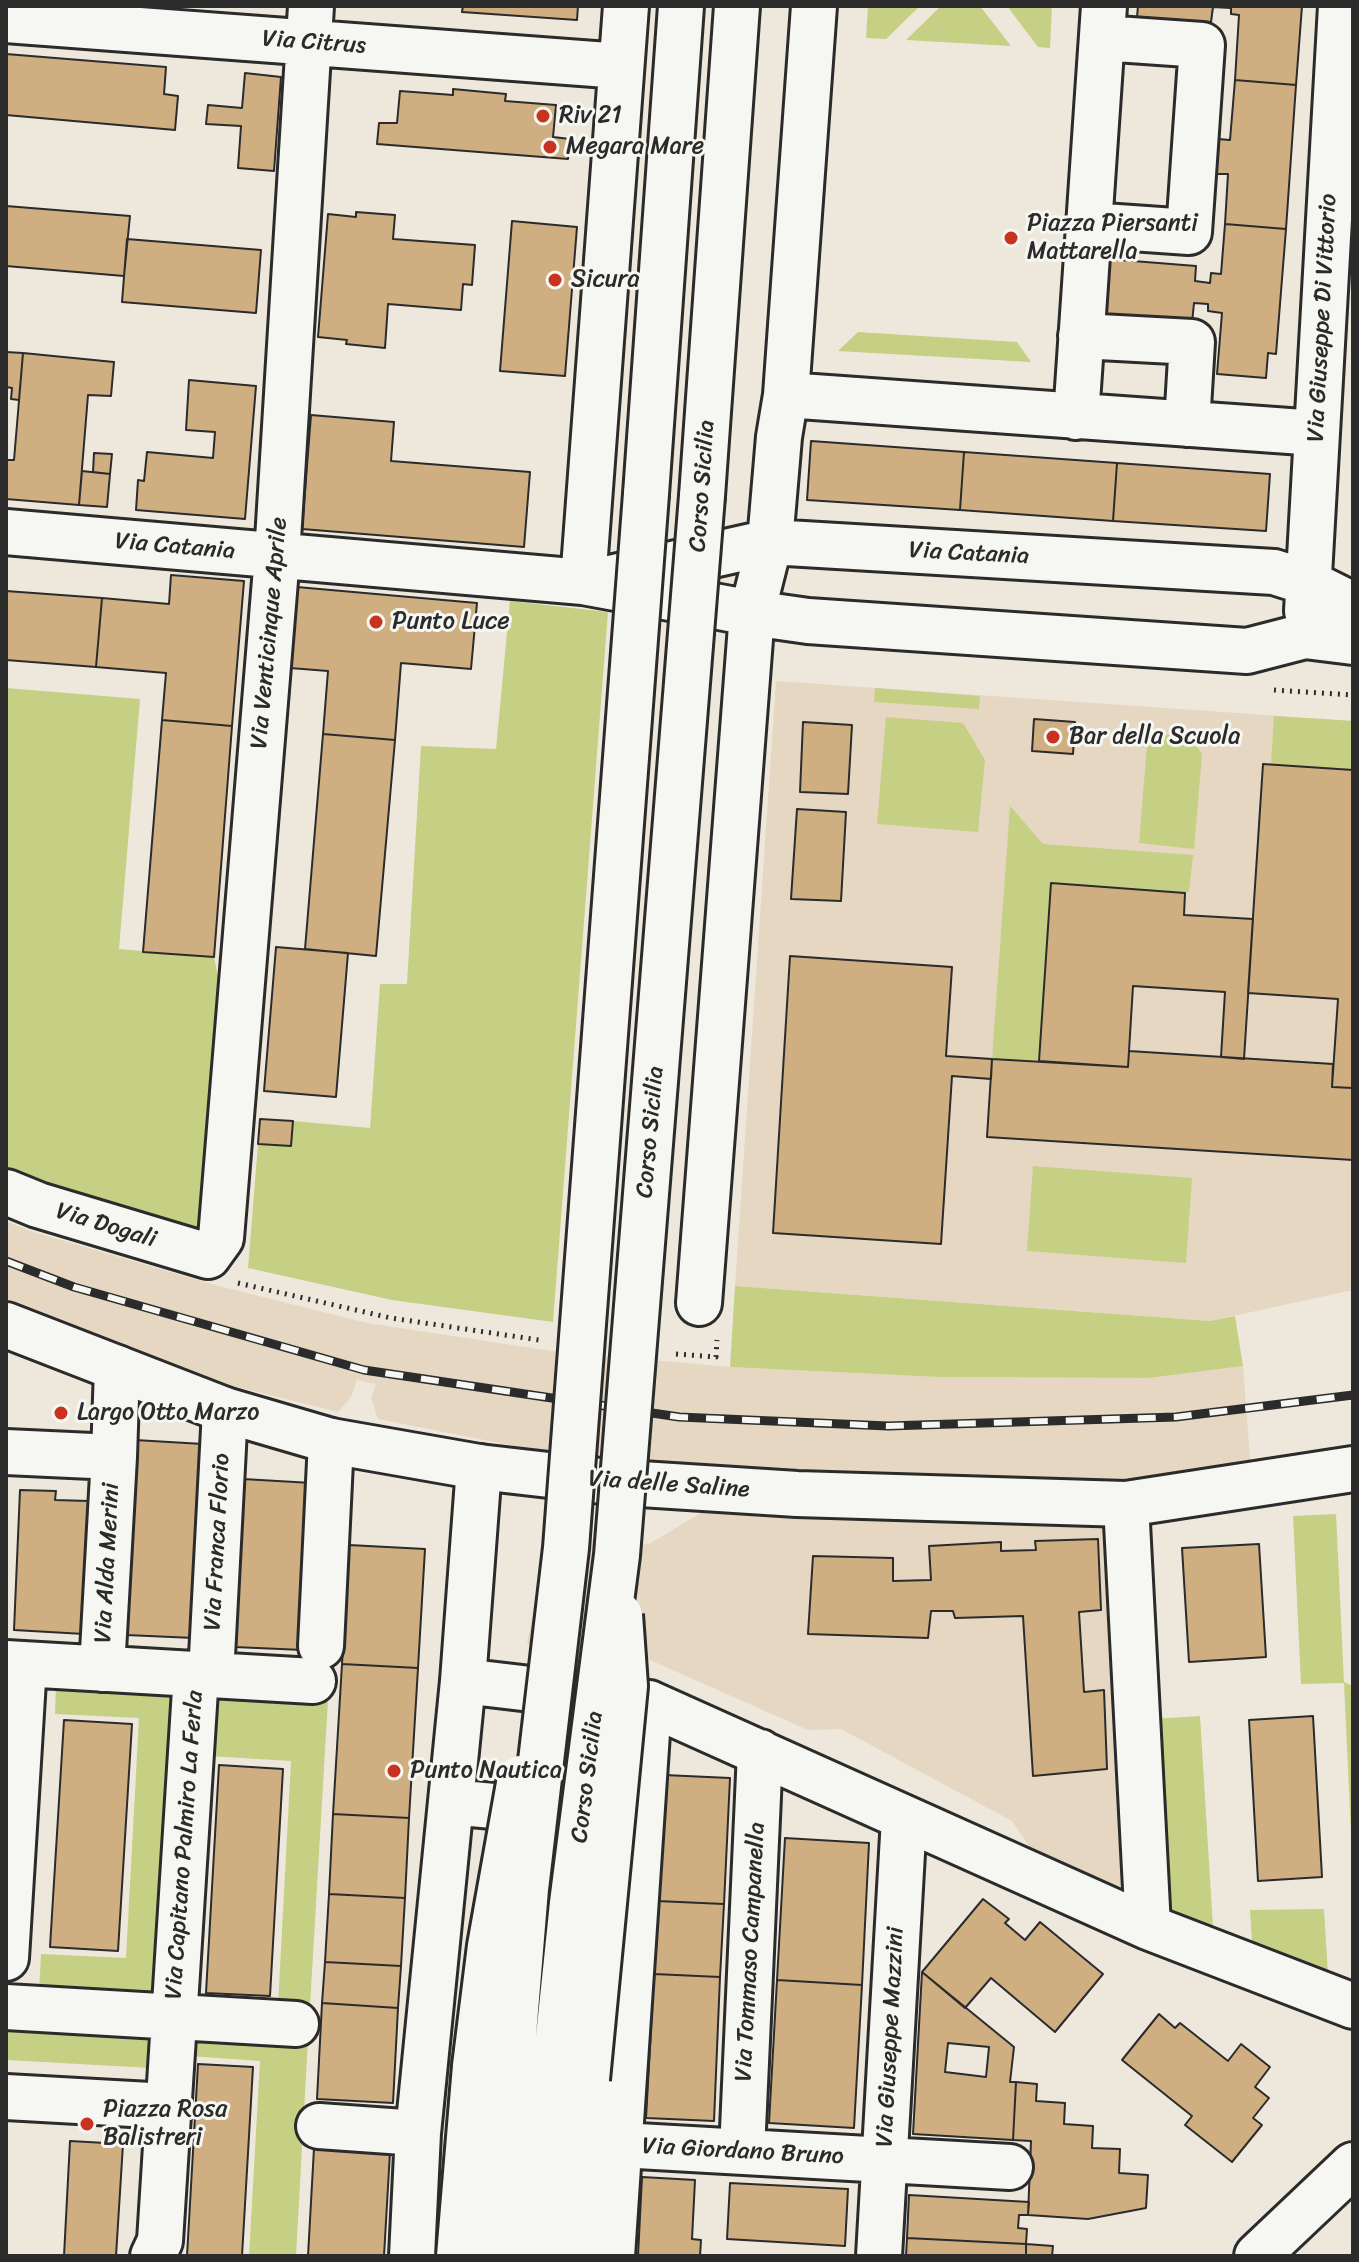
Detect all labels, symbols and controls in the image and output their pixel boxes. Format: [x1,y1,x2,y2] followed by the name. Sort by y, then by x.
[261,25,367,61] street label: Via Citrus
[559,102,622,130] place label: Riv 21
[534,107,552,125] marker: Riv 21
[566,133,704,161] place label: Megara Mare
[541,138,559,156] marker: Megara Mare
[1302,193,1344,443] street label: Via Giuseppe Di Vittorio
[1027,210,1198,266] place label: Piazza Piersanti Mattarella
[1002,229,1020,247] marker: Piazza Piersanti Mattarella
[571,266,639,294] place label: Sicura
[546,271,564,289] marker: Sicura
[684,419,722,553] street label: Corso Sicilia
[246,516,294,750] street label: Via Venticinque Aprile
[114,527,236,567] street label: Via Catania
[908,536,1030,572] street label: Via Catania
[392,608,510,636] place label: Punto Luce
[367,613,385,631] marker: Punto Luce
[1069,723,1240,751] place label: Bar della Scuola
[1044,728,1062,746] marker: Bar della Scuola
[631,1065,671,1199] street label: Corso Sicilia
[52,1197,160,1255] street label: Via Dogali
[77,1399,259,1427] place label: Largo Otto Marzo
[52,1404,70,1422] marker: Largo Otto Marzo
[199,1452,237,1632] street label: Via Franca Florio
[587,1465,751,1505] street label: Via delle Saline
[89,1482,127,1644] street label: Via Alda Merini
[160,1690,210,2000] street label: Via Capitano Palmiro La Ferla
[566,1710,610,1844] street label: Corso Sicilia
[410,1757,562,1785] place label: Punto Nautica
[385,1762,403,1780] marker: Punto Nautica
[730,1821,772,2083] street label: Via Tommaso Campanella
[871,1926,911,2148] street label: Via Giuseppe Mazzini
[103,2096,227,2152] place label: Piazza Rosa Balistreri
[78,2115,96,2133] marker: Piazza Rosa Balistreri
[641,2132,845,2172] street label: Via Giordano Bruno

